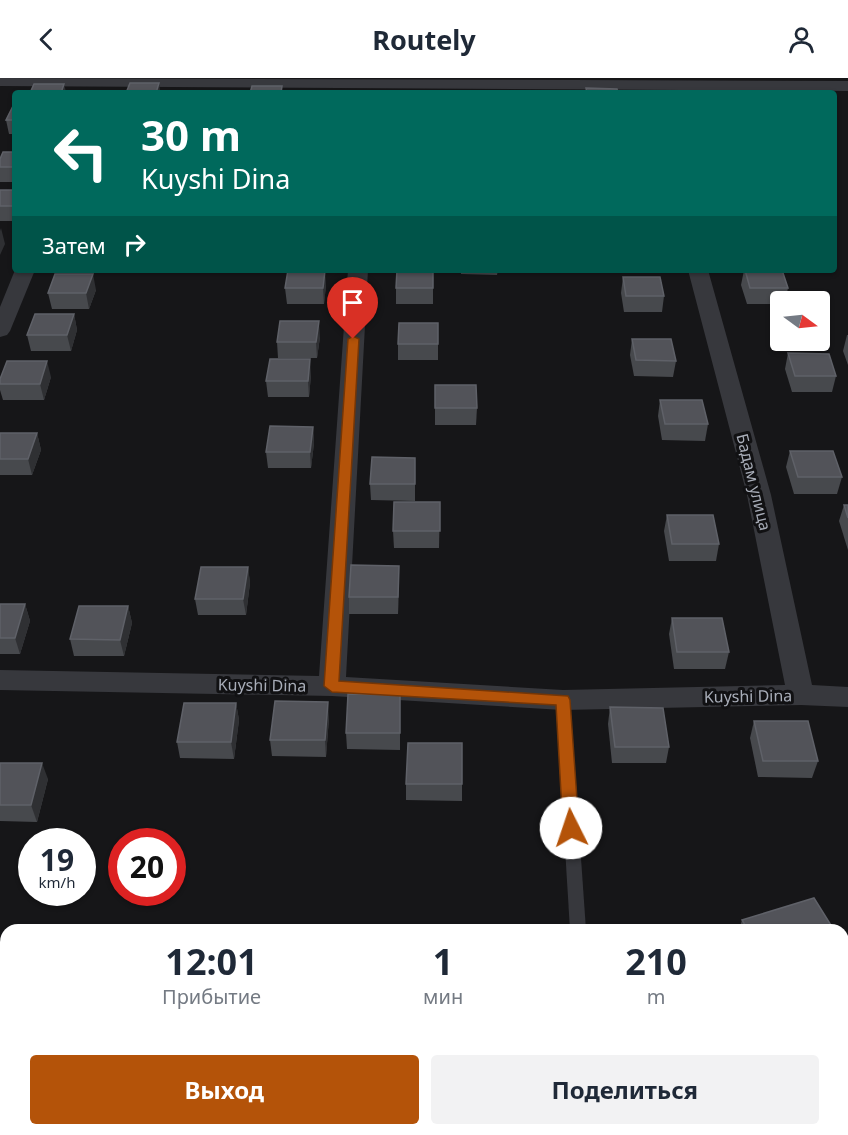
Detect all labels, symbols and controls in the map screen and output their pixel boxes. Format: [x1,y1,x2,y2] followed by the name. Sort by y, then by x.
[372,21,476,58] text: Routely
[30,23,63,56] icon: back
[785,23,818,56] icon: person
[141,106,241,163] text: 30 m
[42,114,120,192] icon: left
[141,160,290,197] text: Kuyshi Dina
[118,228,151,261] icon: right
[42,230,106,260] text: Затем
[327,277,378,339] pin
[336,286,369,319] icon: arrive
[770,291,830,351] north arrow
[770,291,830,351] map controls
[731,431,777,533] street label: Бадам улица
[218,673,306,697] street label: Kuyshi Dina
[704,684,792,708] street label: Kuyshi Dina
[539,796,603,860] position arrow
[108,828,186,906] speed limit sign: 20
[40,839,74,880] text: 19
[39,872,75,892] text: km/h
[165,937,258,986] text: 12:01
[433,937,453,986] text: 1
[625,937,687,986] text: 210
[162,983,261,1010] text: Прибытие
[423,983,463,1010] text: мин
[647,983,665,1010] text: m
[30,1055,419,1124] button: Выход
[431,1055,819,1124] button: Поделиться

